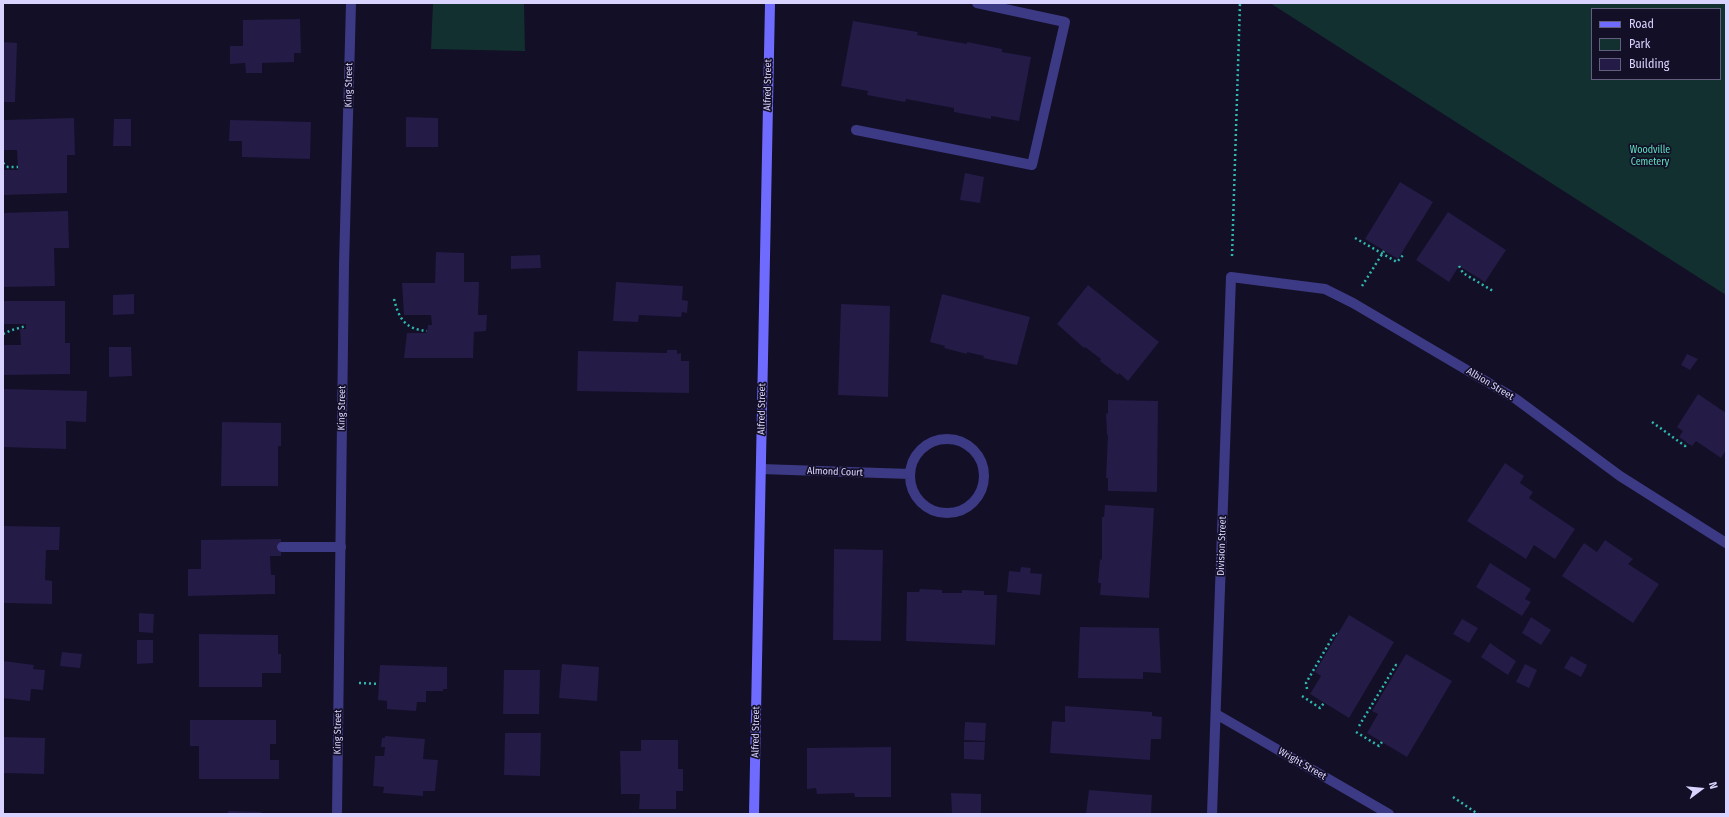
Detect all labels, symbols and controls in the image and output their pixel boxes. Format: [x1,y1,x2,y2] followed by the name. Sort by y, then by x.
[1591,8,1721,80] legend
[1629,17,1654,31] text: Road
[1629,37,1650,51] text: Park
[1629,57,1669,71] text: Building
[762,59,774,111] street label: Alfred Street
[343,63,355,107] street label: King Street
[1630,144,1670,168] park label: Woodville Cemetery
[1464,365,1516,403] street label: Albion Street
[756,383,768,435] street label: Alfred Street
[336,386,348,430] street label: King Street
[807,465,863,479] street label: Almond Court
[1215,516,1229,576] street label: Division Street
[750,706,762,758] street label: Alfred Street
[332,710,344,754] street label: King Street
[1276,745,1328,783] street label: Wright Street
[1681,769,1721,809] north arrow
[1706,781,1720,791] text: N

